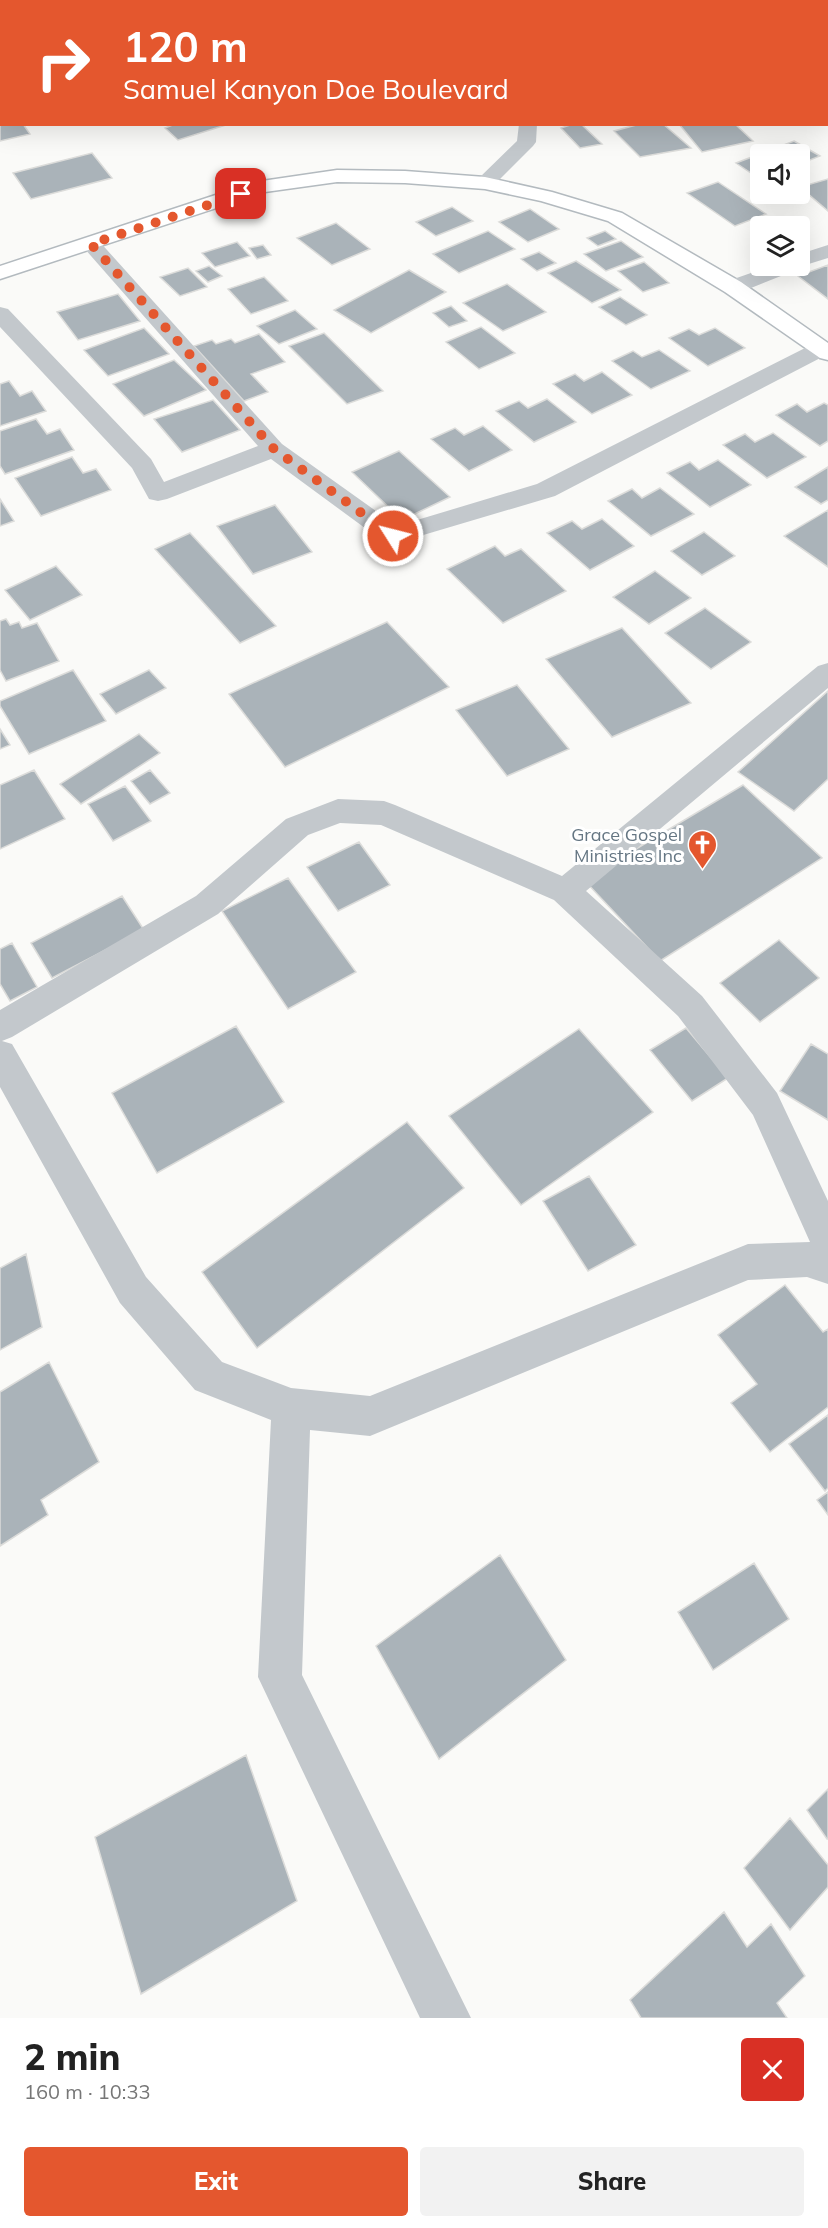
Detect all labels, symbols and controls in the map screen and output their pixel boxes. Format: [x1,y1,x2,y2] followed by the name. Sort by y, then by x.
[123,20,248,73] text: 120 m
[24,24,102,102] icon: right
[123,72,509,106] text: Samuel Kanyon Doe Boulevard
[750,144,810,276] map controls
[750,144,810,204] button: sound
[215,168,266,219] pin
[224,177,257,210] icon: arrive
[750,216,810,276] button: layers
[361,504,425,568] position arrow
[571,823,682,867] place label: Grace Gospel Ministries Inc
[687,828,719,870] church icon: Grace Gospel Ministries Inc
[24,2034,120,2079] text: 2 min
[741,2038,804,2101] button: close
[24,2079,150,2104] text: 160 m · 10:33
[24,2147,408,2216] button: Exit
[420,2147,804,2216] button: Share

